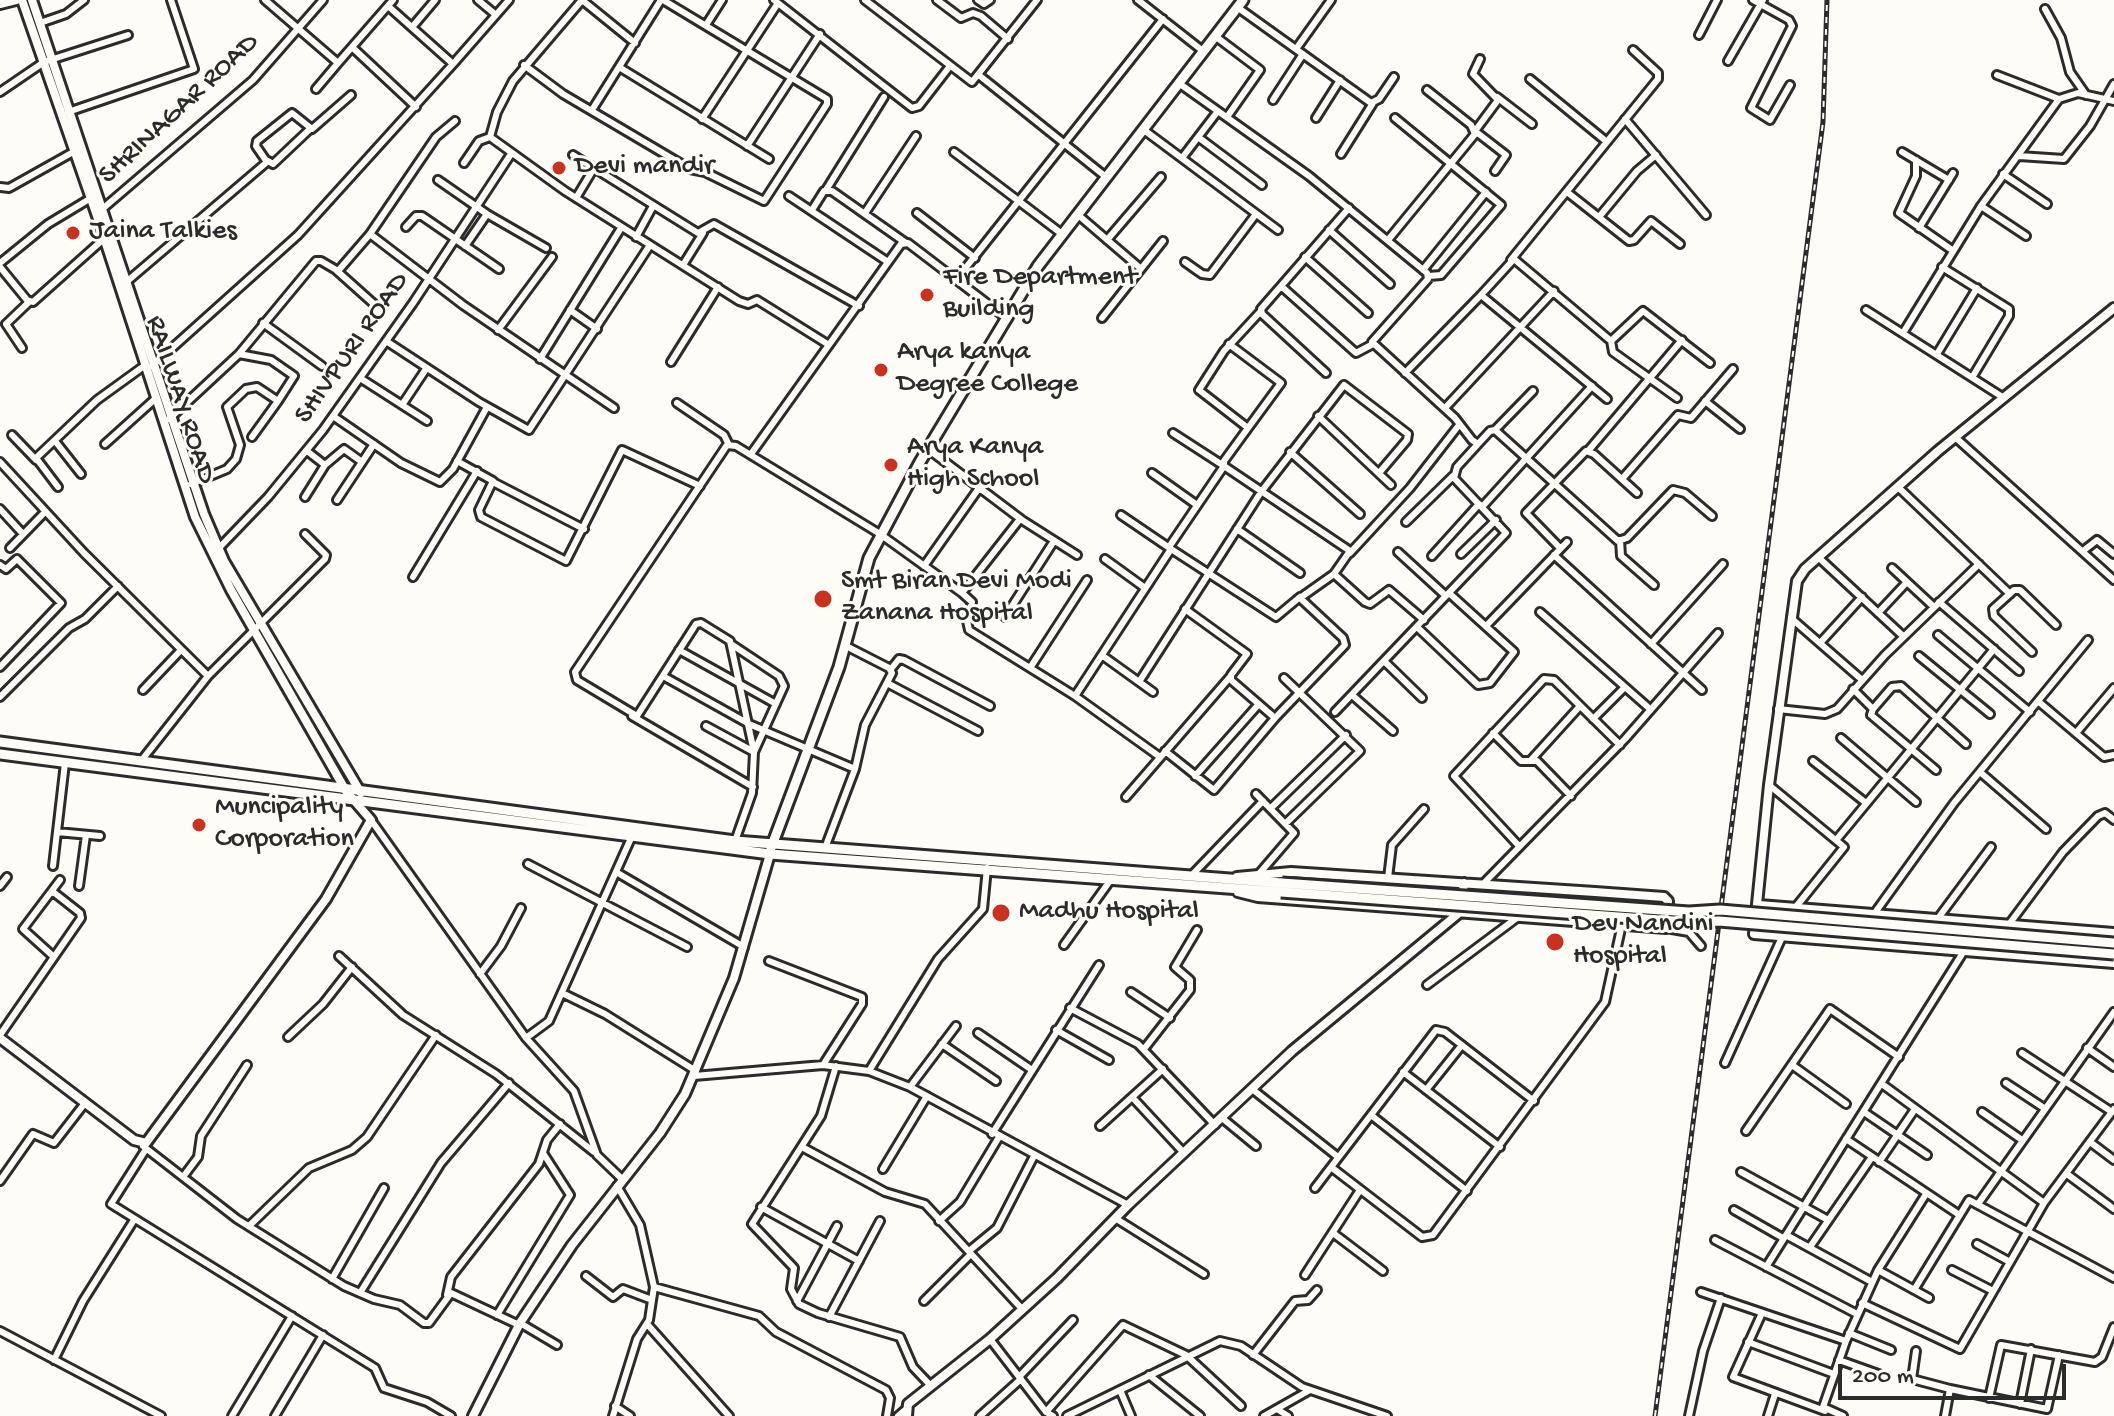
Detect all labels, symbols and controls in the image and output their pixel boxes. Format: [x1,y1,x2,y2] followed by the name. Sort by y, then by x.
[93,27,267,193] street label: SHRINAGAR ROAD
[575,151,714,185] place label: Devi mandir
[550,159,568,177] marker: Devi mandir
[89,216,237,250] place label: Jaina Talkies
[64,224,82,242] marker: Jaina Talkies
[943,262,1137,328] place label: Fire Department Building
[288,267,418,431] street label: SHIVPURI ROAD
[918,286,936,304] marker: Fire Department Building
[136,312,222,488] street label: RAILWAY ROAD
[897,337,1078,403] place label: Arya kanya Degree College
[872,361,890,379] marker: Arya kanya Degree College
[907,432,1043,498] place label: Arya Kanya High School
[882,456,900,474] marker: Arya Kanya High School
[841,566,1072,632] place label: Smt Biran Devi Modi Zanana Hospital
[812,588,834,610] marker: Smt Biran Devi Modi Zanana Hospital
[215,792,354,858] place label: Muncipality Corporation
[190,816,208,834] marker: Muncipality Corporation
[1019,896,1199,930] place label: Madhu Hospital
[990,902,1012,924] marker: Madhu Hospital
[1573,909,1714,975] place label: Dev Nandini Hospital
[1544,931,1566,953] marker: Dev Nandini Hospital
[1842,1348,2070,1398] scale bar
[1852,1363,1914,1392] text: 200 m

